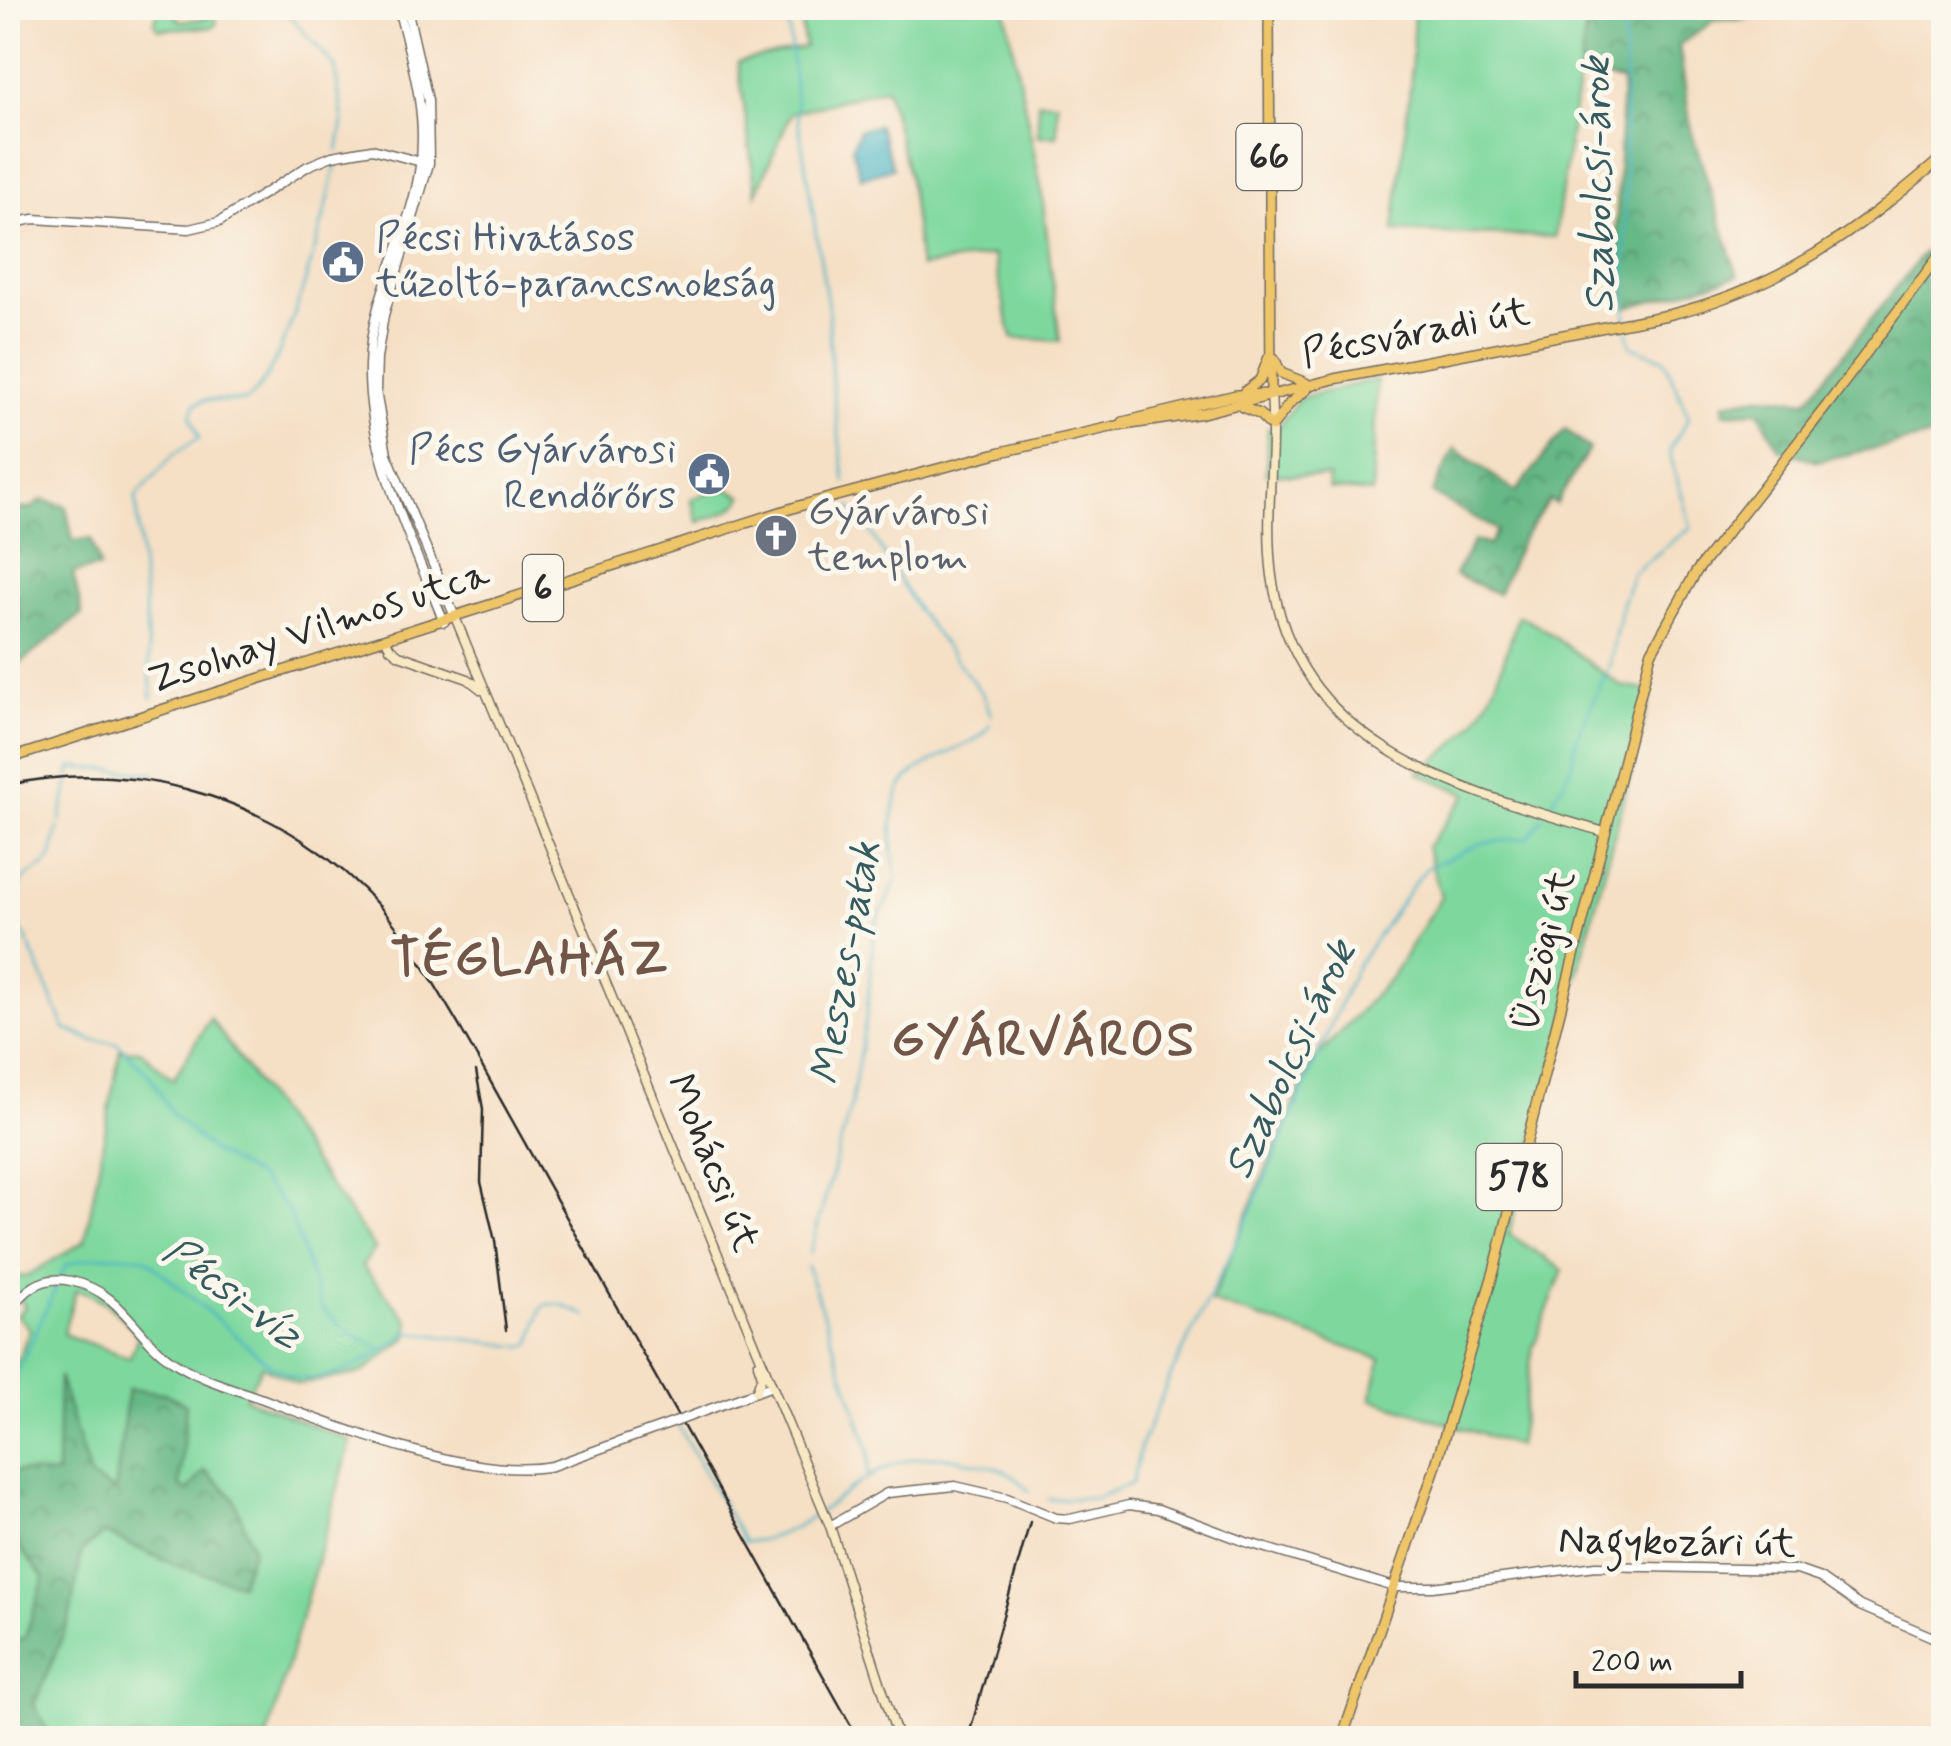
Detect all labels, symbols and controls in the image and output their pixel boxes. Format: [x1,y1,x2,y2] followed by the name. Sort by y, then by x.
[1569,53,1629,314] water label: Szabolcsi-árok
[1236,124,1302,190] road number: 66
[375,213,776,311] place label: Pécsi Hivatásos tűzoltó-parancsnokság
[320,239,366,285] public building icon: Pécsi Hivatásos tűzoltó-parancsnokság
[1298,286,1534,382] street label: Pécsváradi út
[409,425,676,523] place label: Pécs Gyárvárosi Rendőrőrs
[686,451,732,497] public building icon: Pécs Gyárvárosi Rendőrőrs
[807,487,989,585] place label: Gyárvárosi templom
[753,513,799,559] church icon: Gyárvárosi templom
[142,548,497,708] street label: Zsolnay Vilmos utca
[523,555,563,621] road number: 6
[798,836,896,1089] water label: Meszes-patak
[1499,865,1589,1037] street label: Üszögi út
[391,926,669,993] district label: TÉGLAHÁZ
[1212,930,1371,1188] water label: Szabolcsi-árok
[891,1008,1197,1074] district label: GYÁRVÁROS
[653,1067,771,1259] street label: Mohácsi út
[1476,1144,1562,1210] road number: 578
[151,1225,313,1363] water label: Pécsi-víz
[1558,1515,1796,1575] street label: Nagykozári út
[1576,1626,1741,1688] scale bar
[1591,1643,1673,1682] text: 200 m

